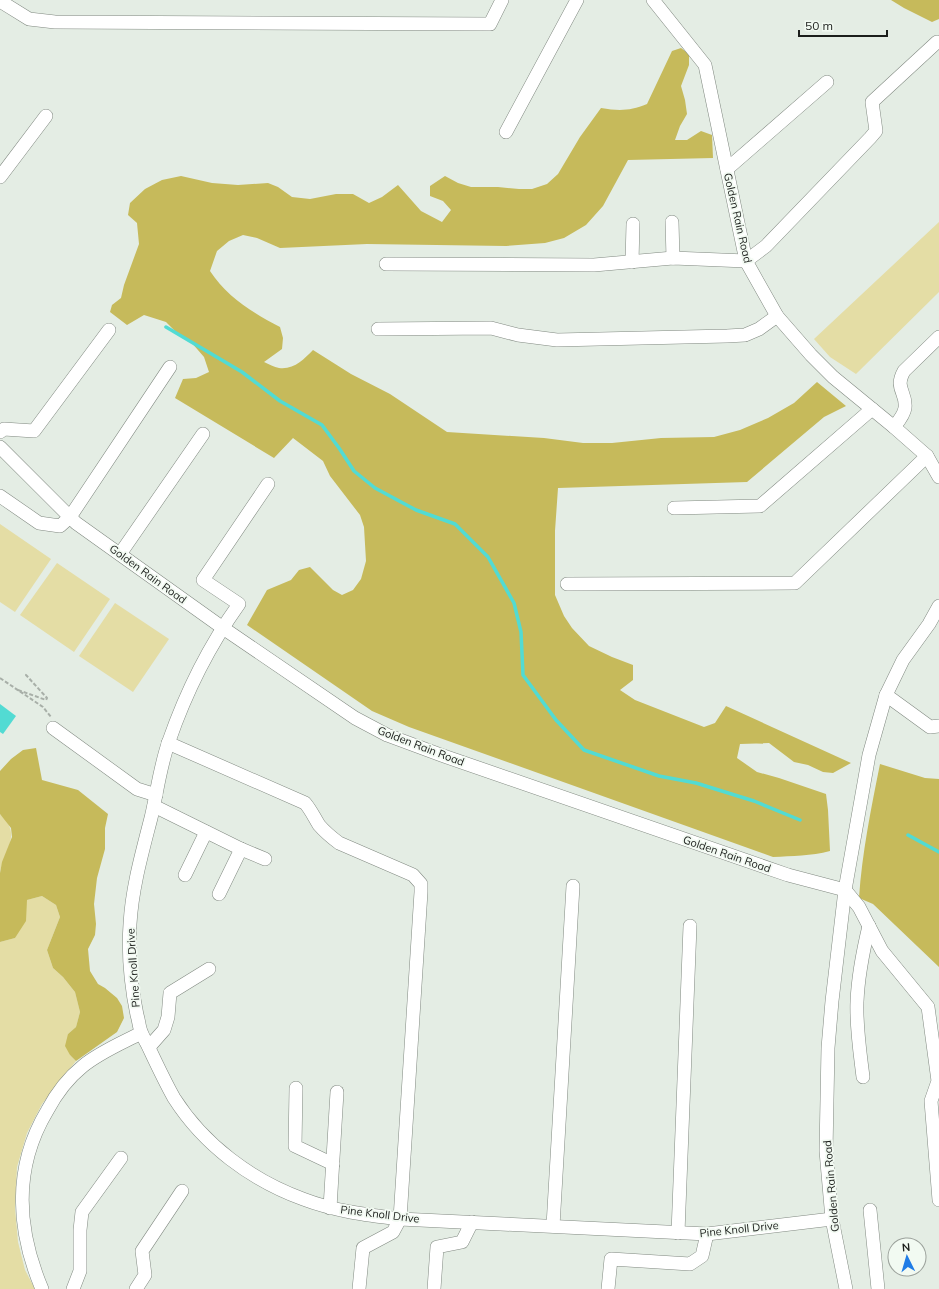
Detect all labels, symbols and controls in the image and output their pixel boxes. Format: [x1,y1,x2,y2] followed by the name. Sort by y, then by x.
[799,12,887,38] scale bar
[805,18,833,33] text: 50 m
[721,172,755,264] street label: Golden Rain Road
[107,541,189,607] street label: Golden Rain Road
[376,723,466,769] street label: Golden Rain Road
[681,832,773,876] street label: Golden Rain Road
[123,928,143,1008] street label: Pine Knoll Drive
[820,1140,842,1232] street label: Golden Rain Road
[340,1202,420,1226] street label: Pine Knoll Drive
[699,1218,779,1240] street label: Pine Knoll Drive
[887,1237,927,1277] north arrow
[901,1240,911,1254] text: N

